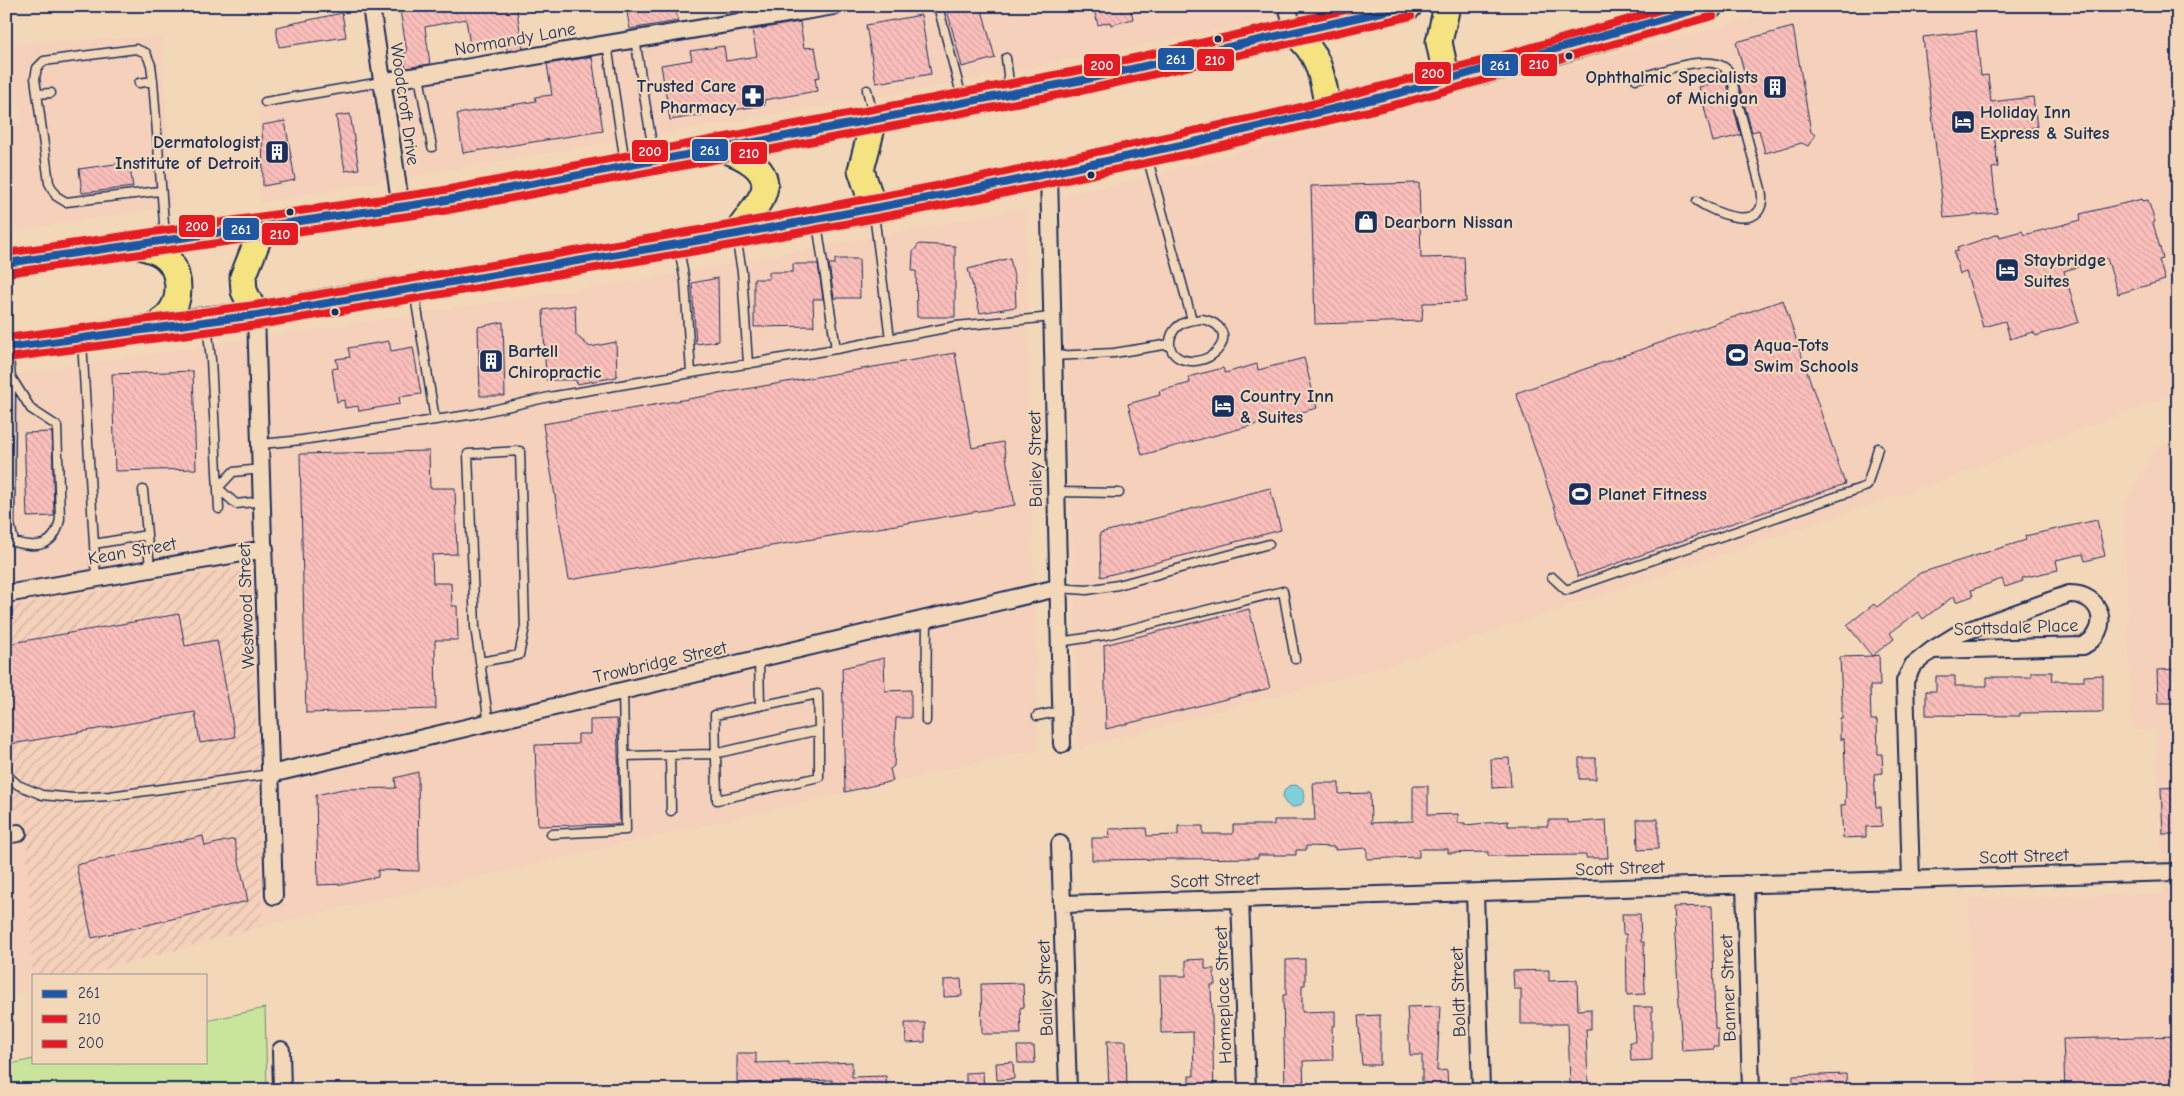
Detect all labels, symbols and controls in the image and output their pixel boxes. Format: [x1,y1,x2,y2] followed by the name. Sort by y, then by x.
[453,18,578,61] street label: Normandy Lane
[1213,34,1223,44] unlabelled marker
[386,42,423,167] street label: Woodcroft Drive
[1157,47,1195,71] line badge: 261
[1196,48,1235,72] line badge: 210
[1166,51,1186,68] text: 261
[1564,51,1574,61] unlabelled marker
[1205,52,1225,69] text: 210
[1083,53,1121,77] line badge: 200
[1481,53,1519,77] line badge: 261
[1520,53,1558,77] line badge: 210
[1529,56,1549,73] text: 210
[1091,57,1114,74] text: 200
[1490,57,1510,74] text: 261
[1414,61,1452,85] line badge: 200
[1422,65,1445,82] text: 200
[1585,67,1758,109] place label: Ophthalmic Specialists of Michigan
[1762,74,1788,100] building icon: Ophthalmic Specialists of Michigan
[637,76,737,118] place label: Trusted Care Pharmacy
[740,83,766,109] pharmacy icon: Trusted Care Pharmacy
[1980,102,2110,144] place label: Holiday Inn Express & Suites
[1950,109,1976,135] hotel icon: Holiday Inn Express & Suites
[115,132,261,174] place label: Dermatologist Institute of Detroit
[691,138,729,162] line badge: 261
[264,139,290,165] building icon: Dermatologist Institute of Detroit
[631,139,669,163] line badge: 200
[730,141,768,165] line badge: 210
[700,142,720,159] text: 261
[639,143,662,160] text: 200
[739,145,759,162] text: 210
[1086,170,1096,180] unlabelled marker
[285,207,295,217] unlabelled marker
[1353,209,1379,235] shop icon: Dearborn Nissan
[1384,212,1513,233] place label: Dearborn Nissan
[178,214,216,238] line badge: 200
[222,217,260,241] line badge: 261
[186,218,209,235] text: 200
[231,221,251,238] text: 261
[261,222,299,246] line badge: 210
[270,226,290,243] text: 210
[2024,250,2106,292] place label: Staybridge Suites
[1994,257,2020,283] hotel icon: Staybridge Suites
[330,307,340,317] unlabelled marker
[1754,335,1859,377] place label: Aqua-Tots Swim Schools
[508,341,602,383] place label: Bartell Chiropractic
[1724,342,1750,368] sports icon: Aqua-Tots Swim Schools
[478,348,504,374] building icon: Bartell Chiropractic
[1240,386,1334,428] place label: Country Inn & Suites
[1210,393,1236,419] hotel icon: Country Inn & Suites
[1024,410,1047,507] street label: Bailey Street
[1567,481,1593,507] sports icon: Planet Fitness
[1598,484,1707,505] place label: Planet Fitness
[86,533,179,570] street label: Kean Street
[234,542,259,669] street label: Westwood Street
[1953,615,2079,640] street label: Scottsdale Place
[591,637,730,688] street label: Trowbridge Street
[1979,844,2070,869] street label: Scott Street
[1575,856,1666,881] street label: Scott Street
[1170,868,1261,893] street label: Scott Street
[1211,925,1236,1064] street label: Homeplace Street
[1716,933,1741,1042] street label: Banner Street
[1033,938,1058,1037] street label: Bailey Street
[1446,946,1471,1038] street label: Boldt Street
[32,974,208,1064] legend
[78,984,100,1002] text: 261
[78,1010,101,1028] text: 210
[78,1034,104,1052] text: 200

